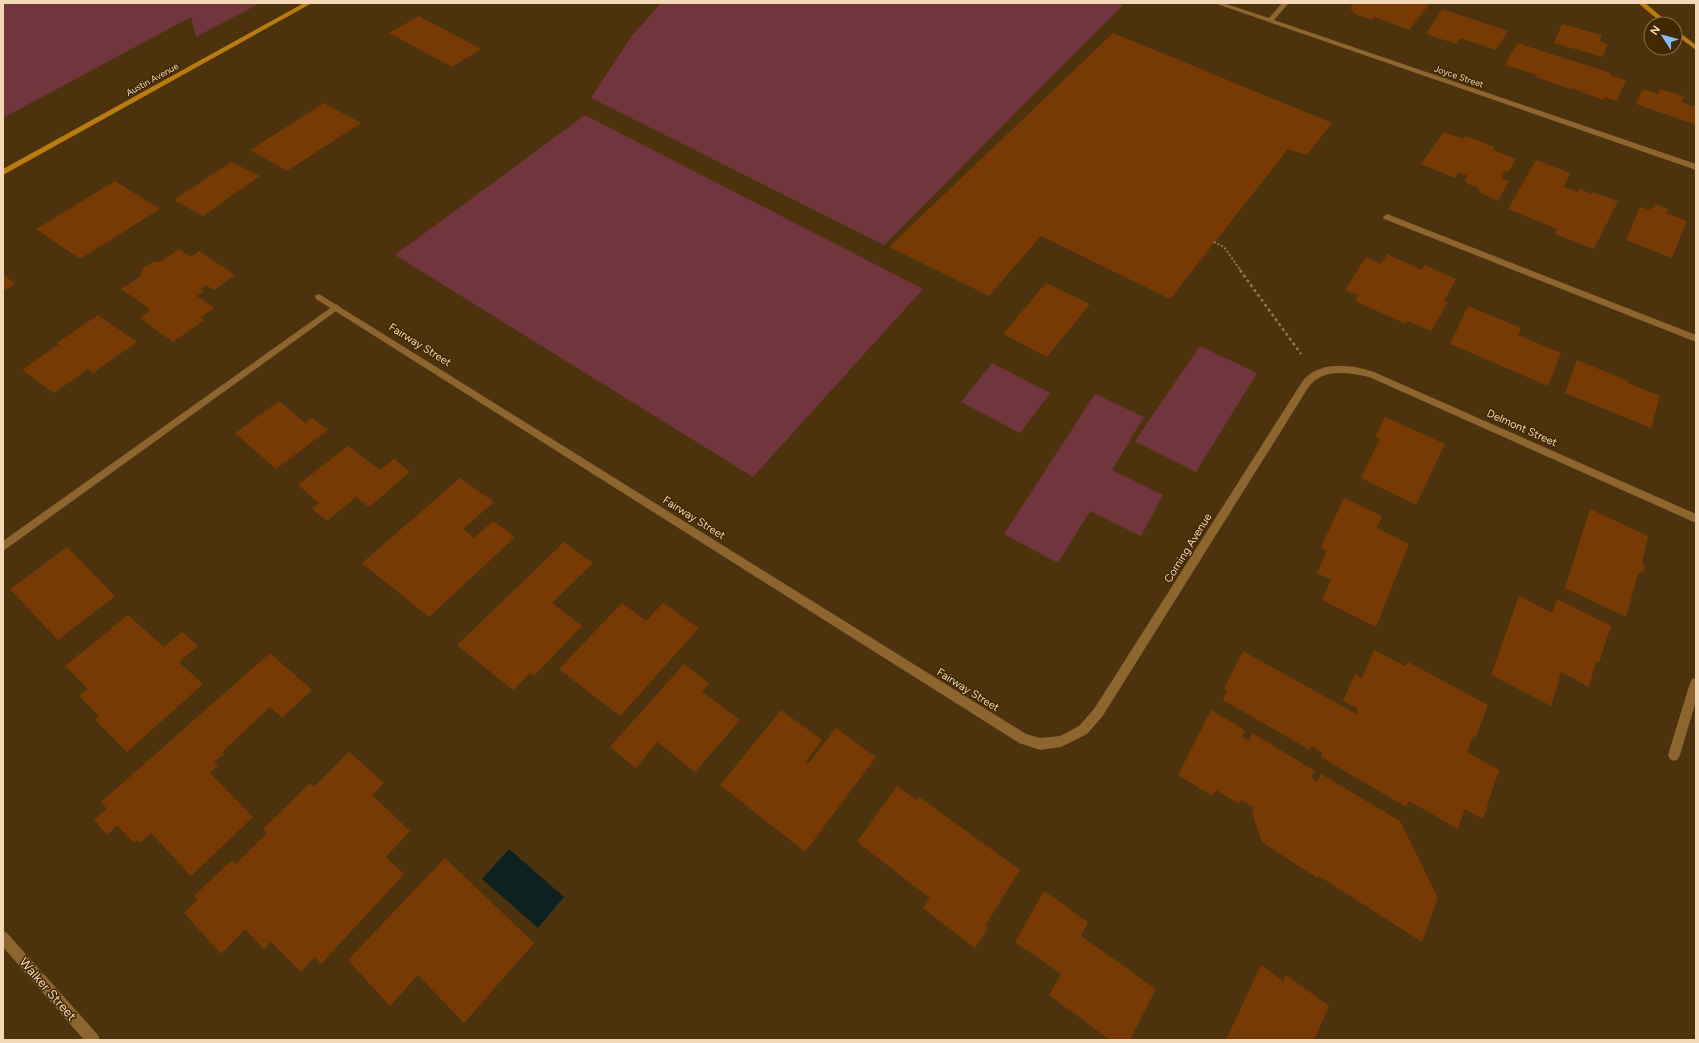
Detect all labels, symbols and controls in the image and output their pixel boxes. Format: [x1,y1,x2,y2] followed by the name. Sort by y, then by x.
[1643,16,1683,56] north arrow
[1648,23,1663,38] text: N
[124,60,180,98] street label: Austin Avenue
[1433,62,1486,90] street label: Joyce Street
[386,321,454,369] street label: Fairway Street
[1485,407,1559,449] street label: Delmont Street
[660,494,728,542] street label: Fairway Street
[1161,511,1215,585] street label: Corning Avenue
[934,666,1002,714] street label: Fairway Street
[17,954,80,1024] street label: Walker Street

